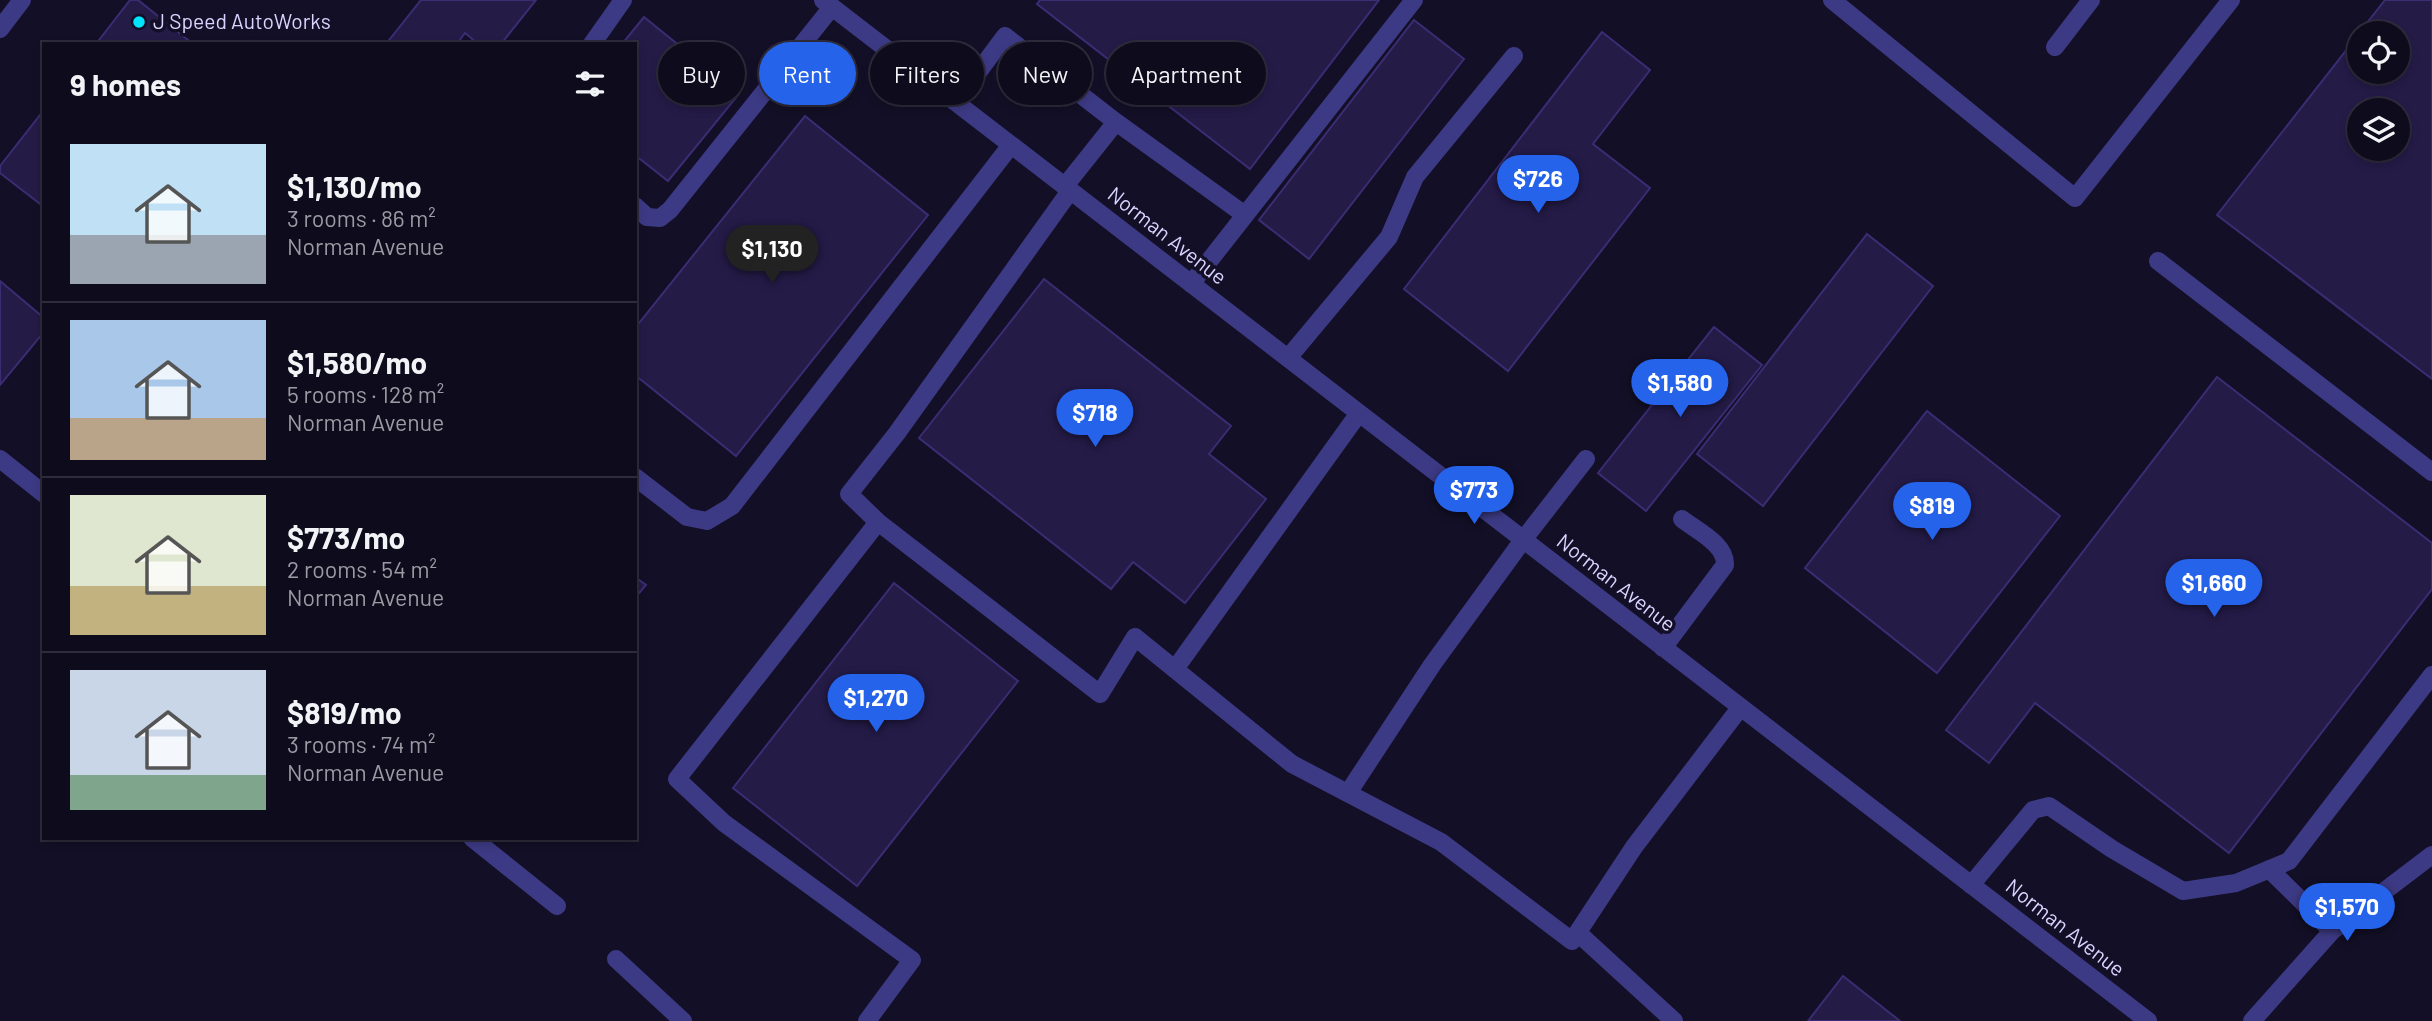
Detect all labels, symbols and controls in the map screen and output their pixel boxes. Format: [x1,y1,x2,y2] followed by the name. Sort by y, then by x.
[153,8,331,33] place label: J Speed AutoWorks
[131,14,147,30] marker: J Speed AutoWorks
[2347,21,2410,161] map controls
[2347,21,2410,84] button: locate
[658,42,745,105] chip: Buy
[759,42,856,105] chip: Rent
[870,42,984,105] chip: Filters
[998,42,1092,105] chip: New
[1106,42,1266,105] chip: Apartment
[571,65,609,103] icon: filters
[70,66,181,102] text: 9 homes
[2347,98,2410,161] button: layers
[1497,156,1579,215] pin: $726
[1513,164,1563,192] text: $726
[287,168,422,204] text: $1,130/mo
[126,172,210,256] icon: home
[1104,181,1232,289] street label: Norman Avenue
[287,204,436,232] text: 3 rooms · 86 m²
[715,226,829,285] pin: $1,130
[287,232,444,260] text: Norman Avenue
[741,234,803,262] text: $1,130
[287,344,427,380] text: $1,580/mo
[126,348,210,432] icon: home
[1623,360,1737,419] pin: $1,580
[1647,368,1713,396] text: $1,580
[287,380,444,408] text: 5 rooms · 128 m²
[1054,390,1136,449] pin: $718
[1072,398,1118,426] text: $718
[287,408,444,436] text: Norman Avenue
[1433,466,1515,526] pin: $773
[1450,475,1498,503] text: $773
[1891,482,1973,542] pin: $819
[1909,491,1955,519] text: $819
[287,519,405,555] text: $773/mo
[126,523,210,607] icon: home
[1553,528,1681,636] street label: Norman Avenue
[287,555,437,583] text: 2 rooms · 54 m²
[2157,560,2271,619] pin: $1,660
[2181,568,2247,596] text: $1,660
[287,583,444,611] text: Norman Avenue
[819,674,933,734] pin: $1,270
[844,683,908,711] text: $1,270
[287,694,402,730] text: $819/mo
[126,698,210,782] icon: home
[287,730,436,758] text: 3 rooms · 74 m²
[287,758,444,786] text: Norman Avenue
[2002,873,2130,981] street label: Norman Avenue
[2290,884,2404,943] pin: $1,570
[2315,892,2379,920] text: $1,570

